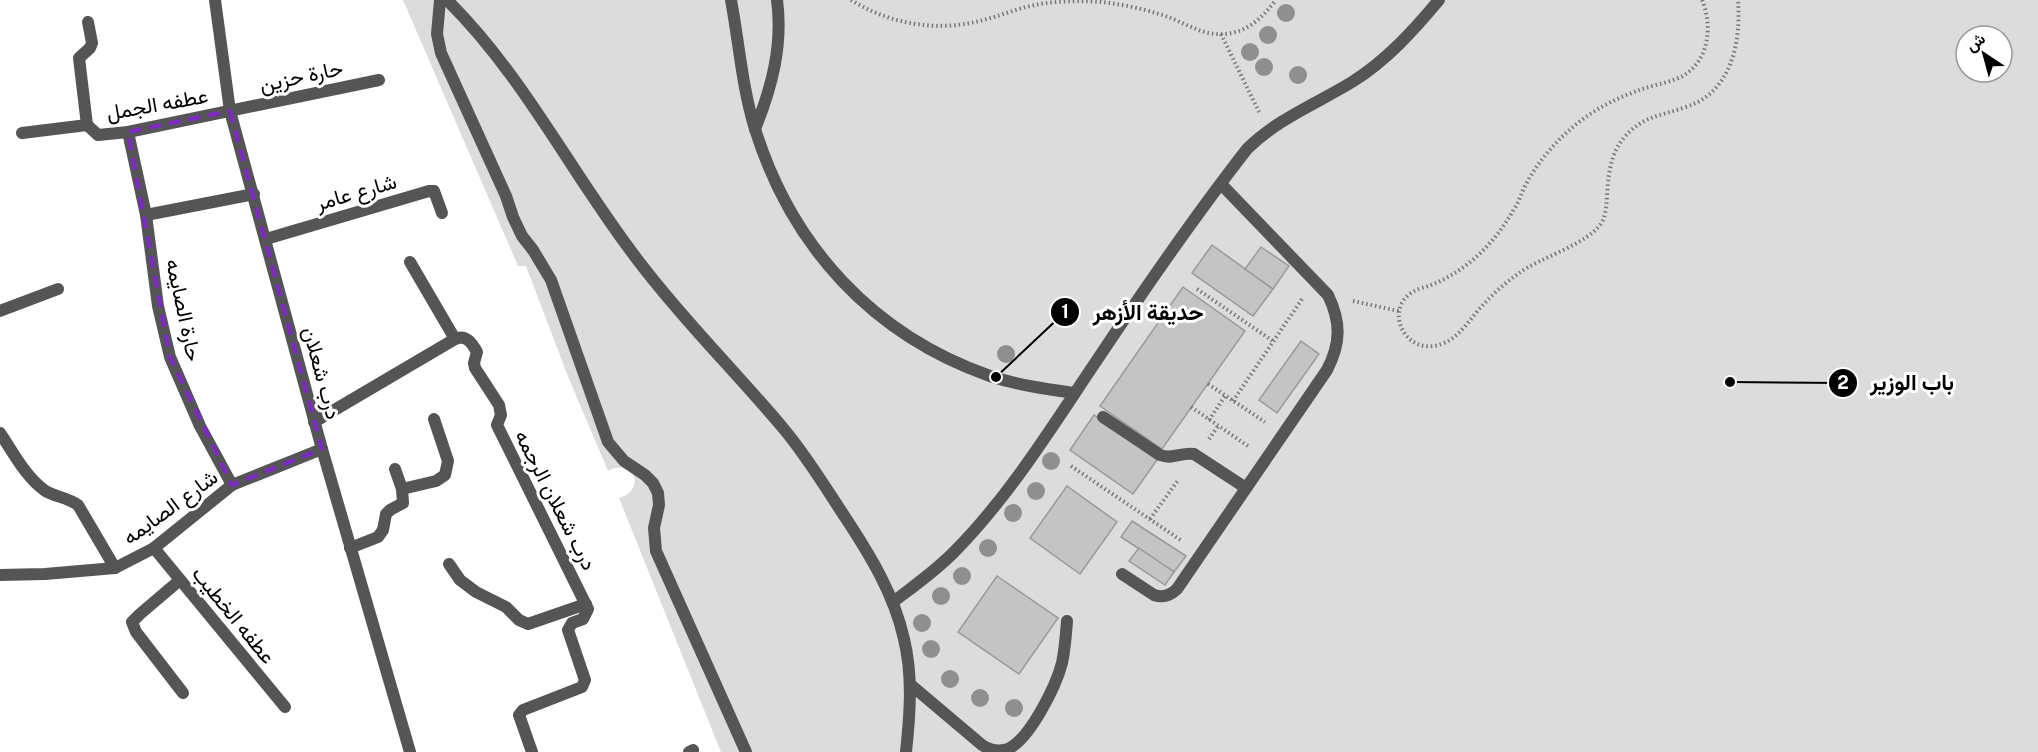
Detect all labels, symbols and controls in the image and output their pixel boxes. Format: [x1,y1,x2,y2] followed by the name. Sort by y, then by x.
[1954,24,2014,84] north arrow
[1962,29,1989,56] text: ش
[257,55,345,98] street label: حارة حزين
[104,83,210,125] street label: عطفه الجمل
[312,169,400,218] street label: شارع عامر
[160,257,207,364] street label: حارة الصايمه
[1050,292,1215,332] callout: حديقة الأزهر
[1092,299,1203,326] text: حديقة الأزهر
[1061,301,1069,322] text: 1
[297,324,346,422] street label: درب شعلان
[1828,363,1966,403] callout: باب الوزير
[1869,369,1954,396] text: باب الوزير
[1837,372,1849,393] text: 2
[509,426,602,575] street label: درب شعلان الرجمه
[118,464,224,551] street label: شارع الصايمه
[187,561,281,669] street label: عطفه الخطيب

